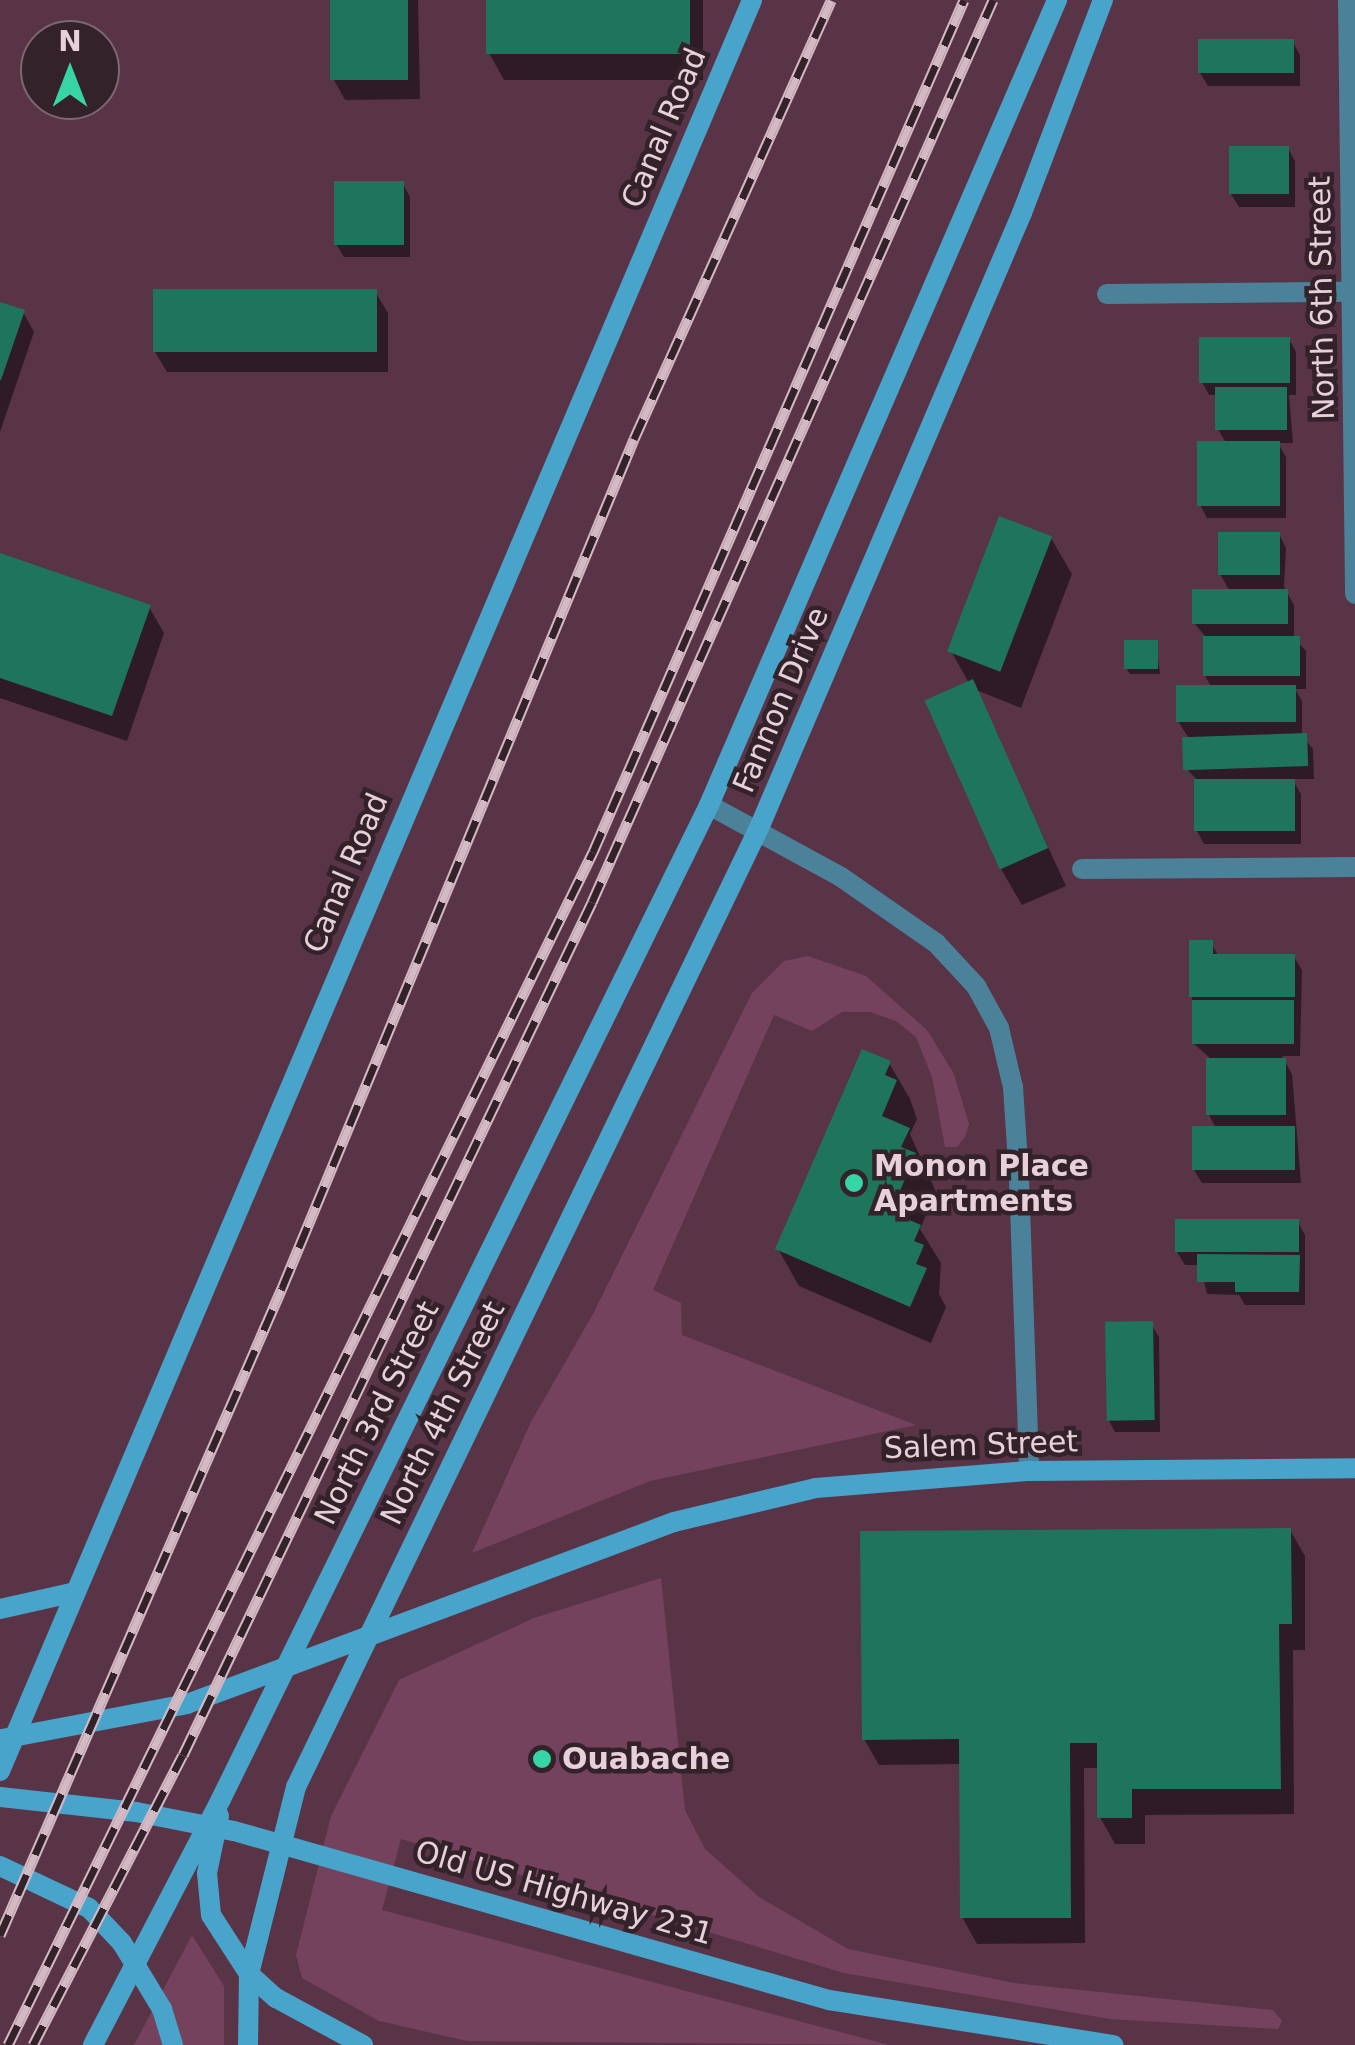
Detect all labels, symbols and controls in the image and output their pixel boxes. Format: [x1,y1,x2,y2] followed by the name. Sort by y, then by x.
[20,20,120,120] north arrow
[58,25,82,58] text: N
[614,43,714,213] street label: Canal Road
[1302,176,1342,420] street label: North 6th Street
[726,602,836,798] street label: Fannon Drive
[296,788,396,958] street label: Canal Road
[874,1148,1089,1218] place label: Monon Place Apartments
[843,1172,865,1194] marker: Monon Place Apartments
[307,1295,447,1531] street label: North 3rd Street
[373,1295,513,1531] street label: North 4th Street
[883,1424,1079,1466] street label: Salem Street
[562,1741,730,1777] place label: Ouabache
[531,1748,553,1770] marker: Ouabache
[411,1833,717,1953] street label: Old US Highway 231

